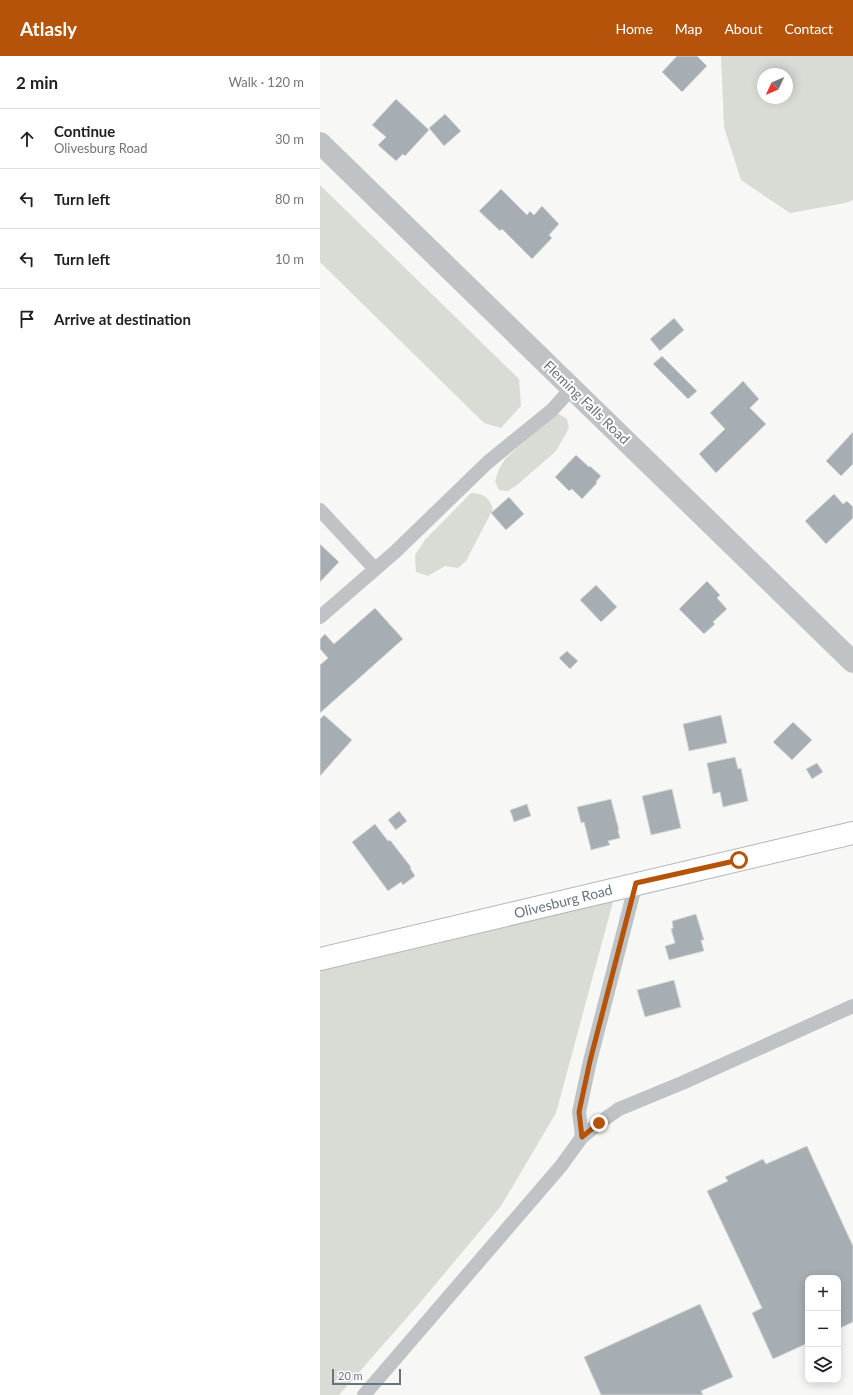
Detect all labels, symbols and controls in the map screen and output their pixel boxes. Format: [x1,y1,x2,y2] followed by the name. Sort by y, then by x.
[20,17,77,40] text: Atlasly
[615,20,653,37] text: Home
[675,20,702,37] text: Map
[724,20,762,37] text: About
[784,20,833,37] text: Contact
[757,68,793,104] north arrow
[16,72,58,93] text: 2 min
[228,74,304,90] text: Walk · 120 m
[54,122,115,140] text: Continue
[16,128,38,150] icon: ahead
[275,131,304,147] text: 30 m
[54,140,148,156] text: Olivesburg Road
[16,188,38,210] icon: left
[54,190,110,208] text: Turn left
[275,191,304,207] text: 80 m
[16,248,38,270] icon: left
[54,250,110,268] text: Turn left
[275,251,304,267] text: 10 m
[16,308,38,330] icon: arrive
[54,310,191,328] text: Arrive at destination
[540,357,634,447] street label: Fleming Falls Road
[730,851,748,869] route start
[512,881,614,921] street label: Olivesburg Road
[590,1114,608,1132] route end
[805,1275,841,1383] map controls
[805,1275,841,1311] button: +
[805,1311,841,1347] button: −
[805,1347,841,1383] button: layers
[332,1367,401,1386] scale bar
[338,1369,363,1382] text: 20 m

